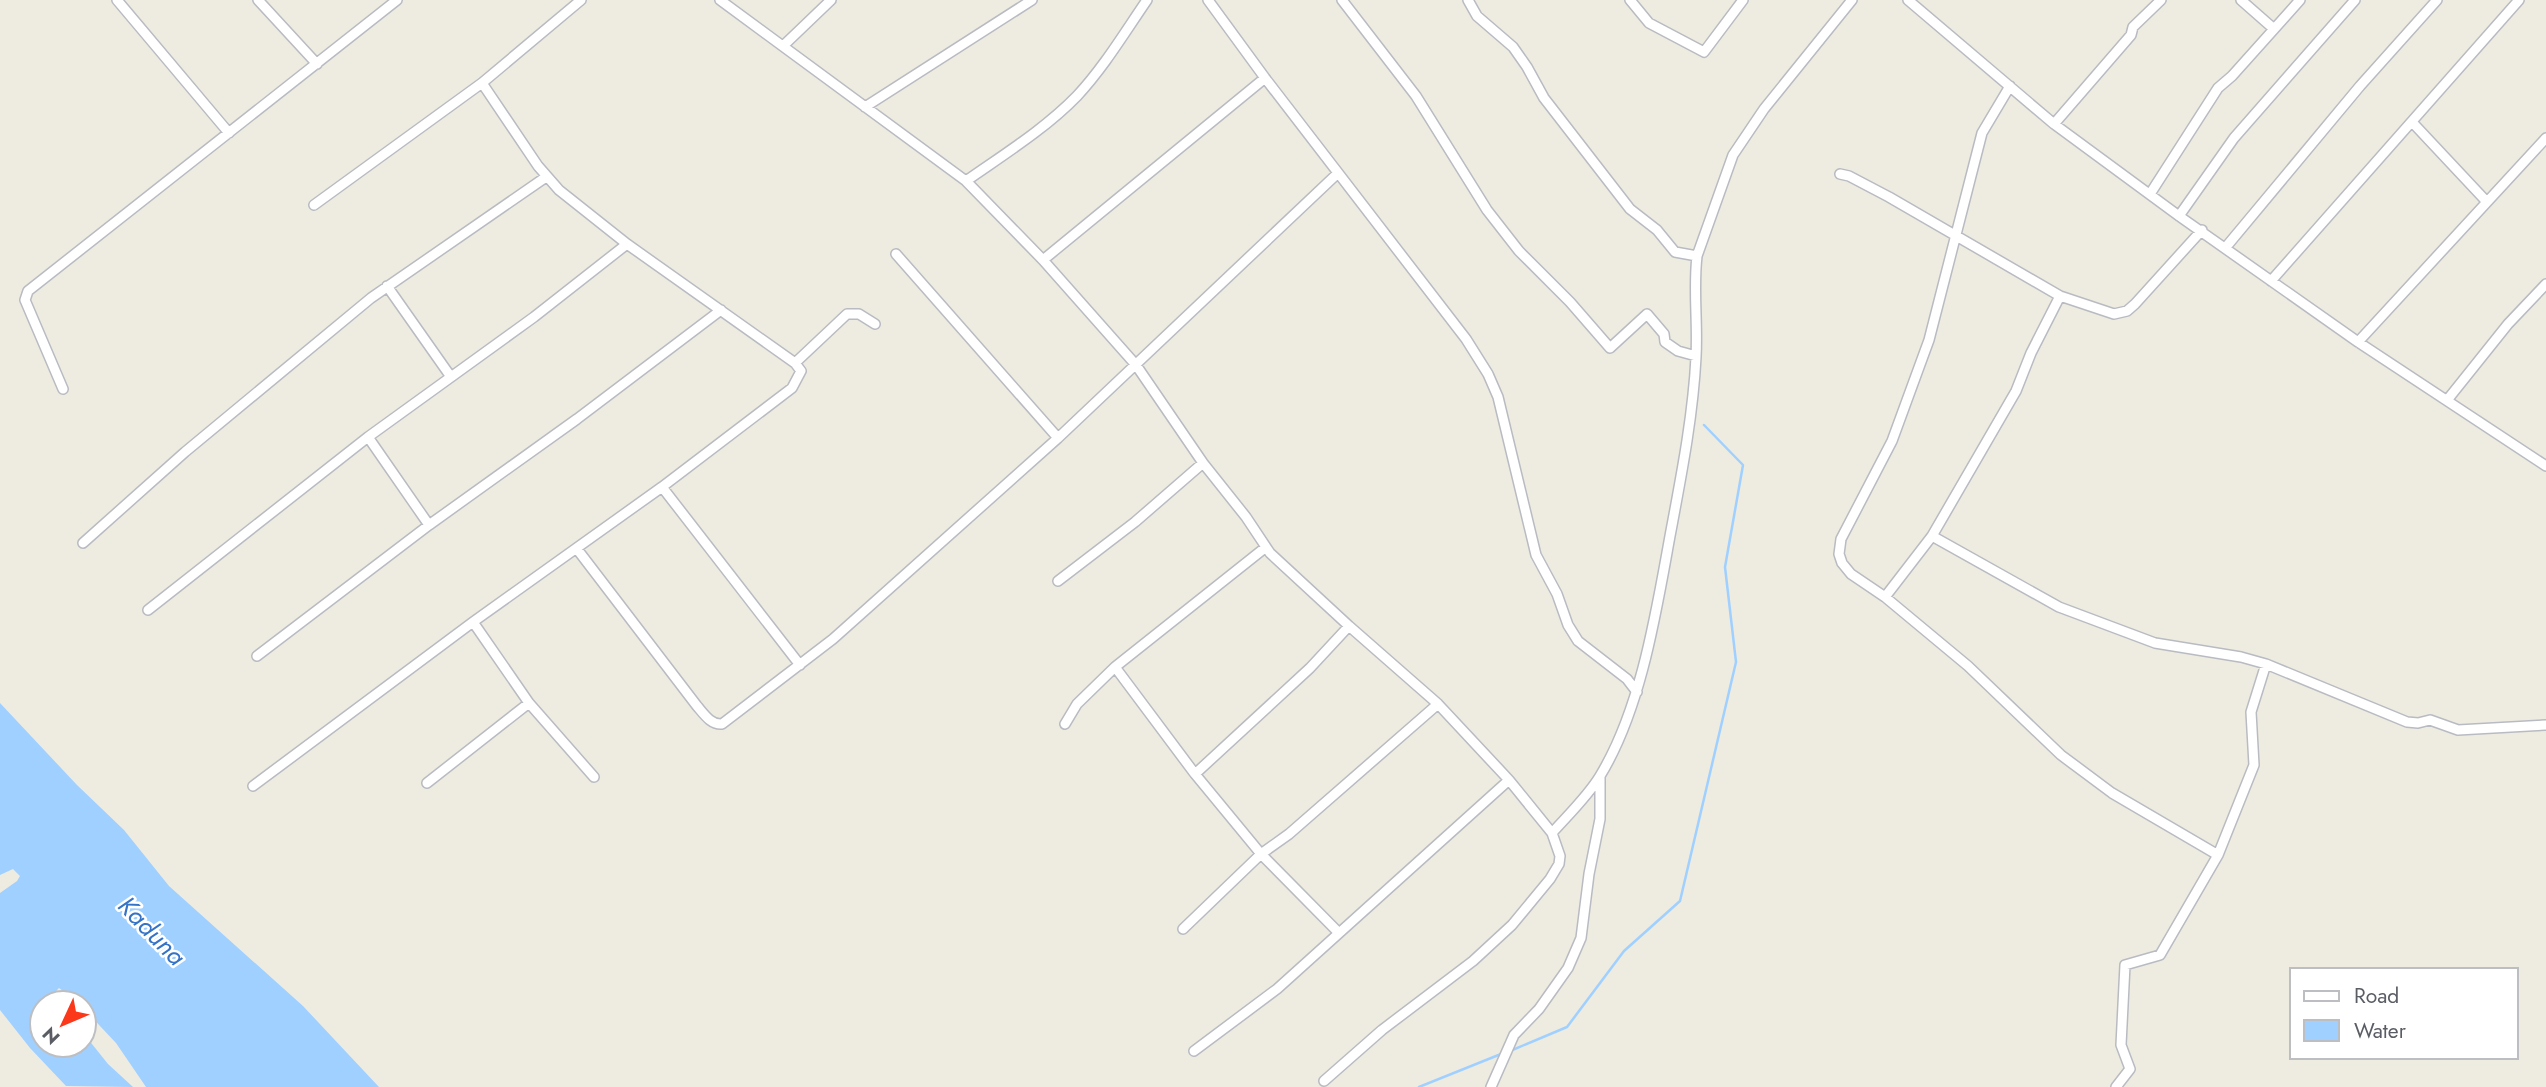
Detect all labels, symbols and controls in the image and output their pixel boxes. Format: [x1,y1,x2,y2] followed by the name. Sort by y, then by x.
[109,888,195,975] water label: Kaduna
[2290,968,2518,1059] legend
[2354,981,2399,1011] text: Road
[28,989,98,1059] north arrow
[2354,1016,2407,1046] text: Water
[36,1021,66,1050] text: N

